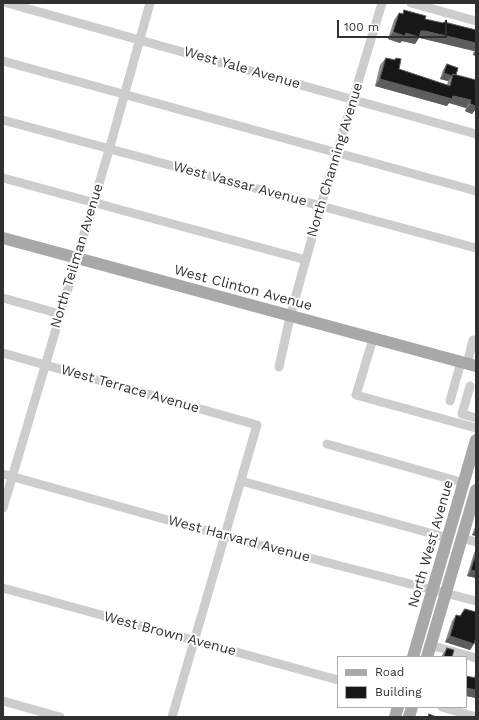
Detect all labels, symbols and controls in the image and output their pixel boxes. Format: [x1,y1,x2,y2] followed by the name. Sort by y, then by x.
[339,12,449,38] scale bar
[344,20,379,34] text: 100 m
[182,43,302,93] street label: West Yale Avenue
[303,81,367,239] street label: North Channing Avenue
[171,158,309,210] street label: West Vassar Avenue
[47,182,107,330] street label: North Teilman Avenue
[172,261,314,315] street label: West Clinton Avenue
[59,361,201,417] street label: West Terrace Avenue
[405,478,457,610] street label: North West Avenue
[166,512,312,566] street label: West Harvard Avenue
[102,608,238,660] street label: West Brown Avenue
[337,656,467,708] legend
[375,665,404,679] text: Road
[375,685,422,699] text: Building

